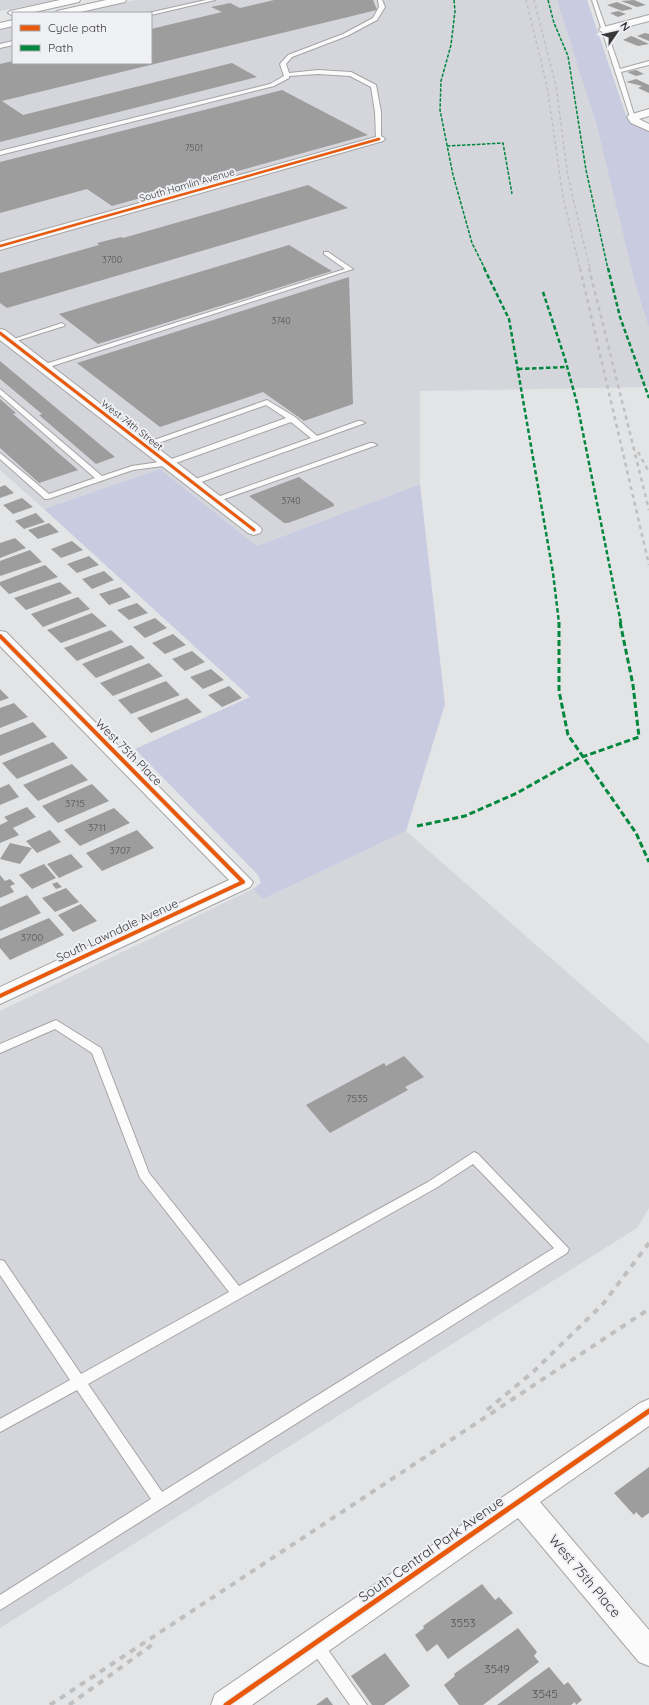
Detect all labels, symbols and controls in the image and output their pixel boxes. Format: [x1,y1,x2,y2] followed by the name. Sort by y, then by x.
[12,12,152,64] legend
[597,12,637,52] north arrow
[617,19,633,34] text: N
[48,20,107,35] text: Cycle path
[48,40,73,55] text: Path
[185,142,203,153] house number: 7501
[138,165,237,205] street label: South Hamlin Avenue
[102,254,122,265] house number: 3700
[271,315,291,326] house number: 3740
[98,397,166,454] street label: West 74th Street
[281,495,301,506] house number: 3740
[93,716,166,789] street label: West 75th Place
[65,797,85,810] house number: 3715
[88,821,106,834] house number: 3711
[110,844,130,857] house number: 3707
[54,895,181,965] street label: South Lawndale Avenue
[21,931,43,944] house number: 3700
[346,1092,368,1105] house number: 7535
[355,1492,507,1606] street label: South Central Park Avenue
[545,1531,625,1621] street label: West 75th Place
[450,1615,476,1630] house number: 3553
[484,1661,510,1676] house number: 3549
[532,1686,558,1701] house number: 3545

